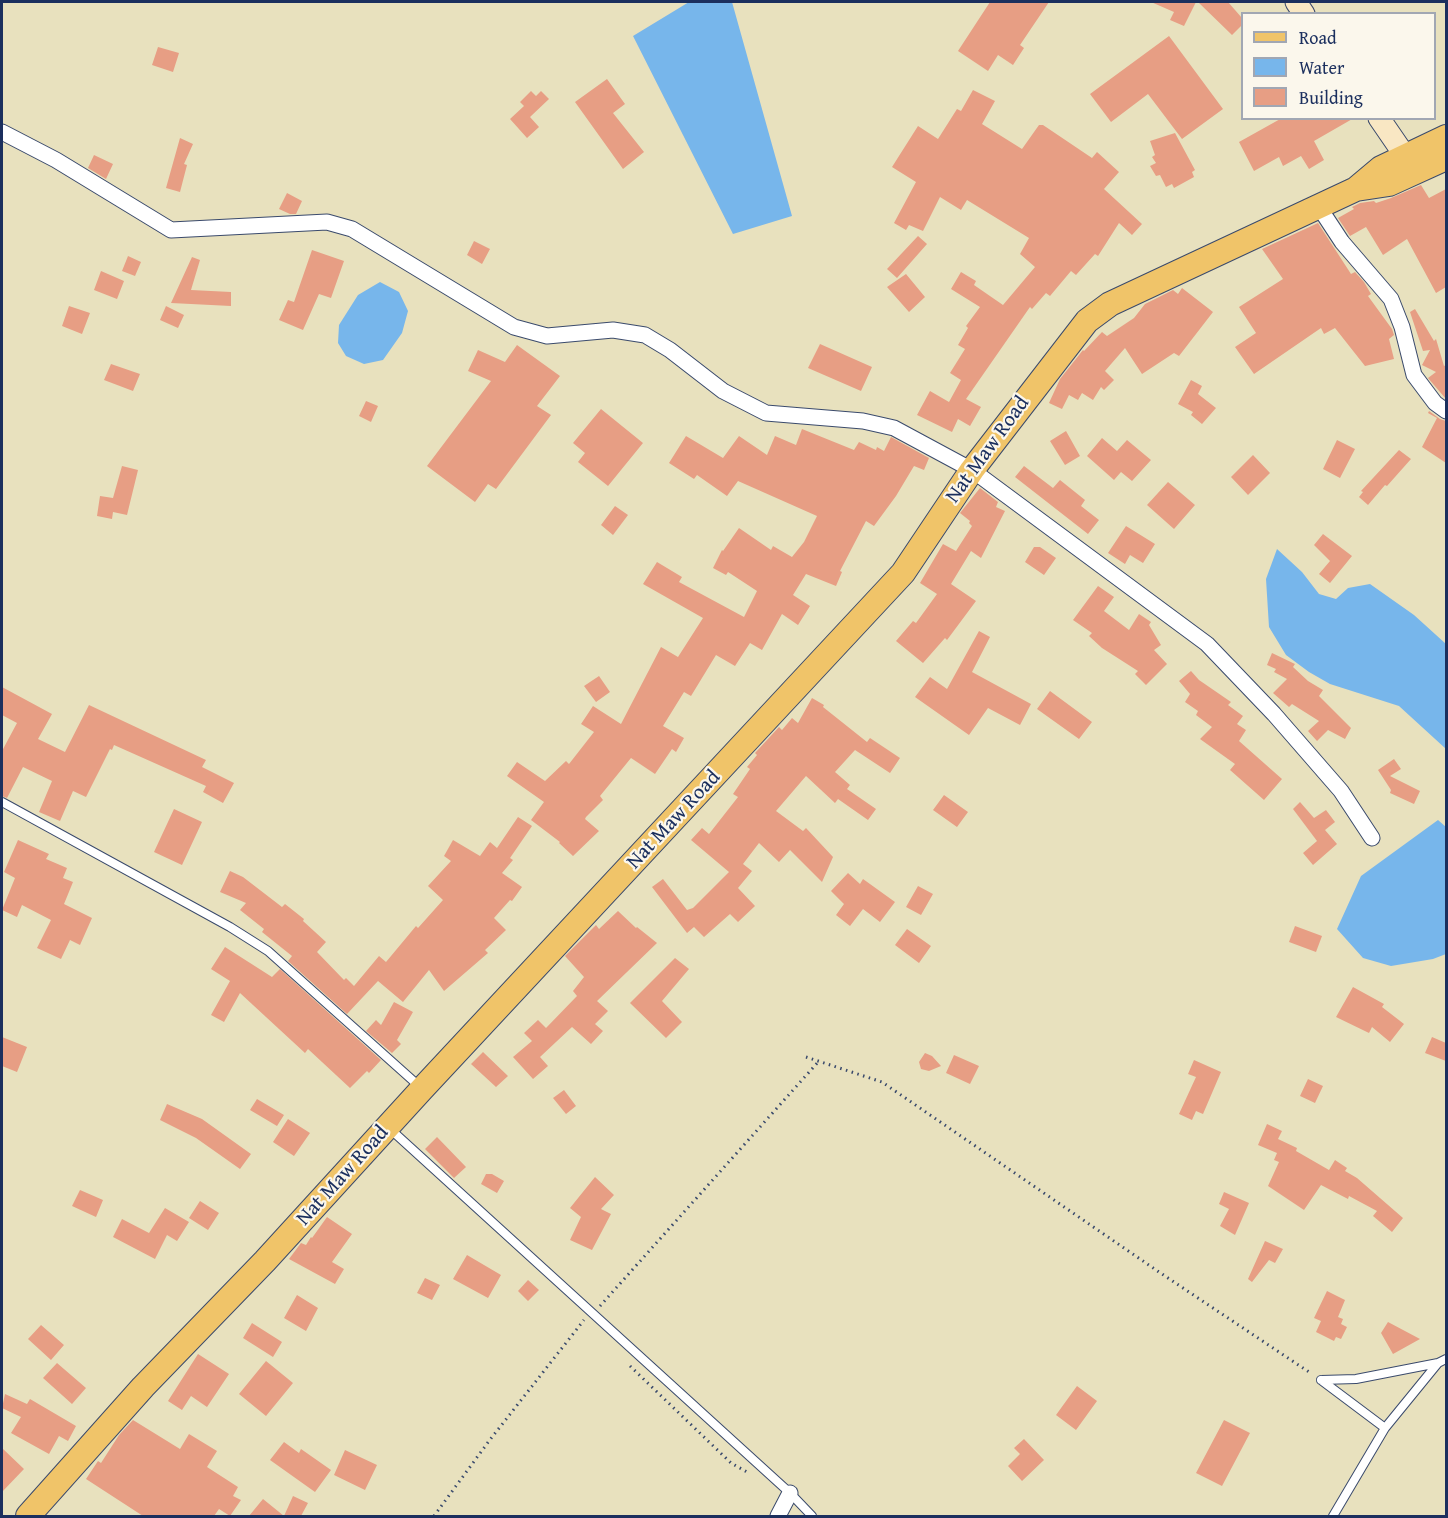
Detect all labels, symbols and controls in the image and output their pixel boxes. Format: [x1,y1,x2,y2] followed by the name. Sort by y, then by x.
[1241,12,1436,120] legend
[1299,24,1337,51] text: Road
[1299,54,1344,81] text: Water
[1299,84,1363,111] text: Building
[941,392,1035,508] street label: Nat Maw Road
[622,765,726,875] street label: Nat Maw Road
[291,1121,395,1231] street label: Nat Maw Road

